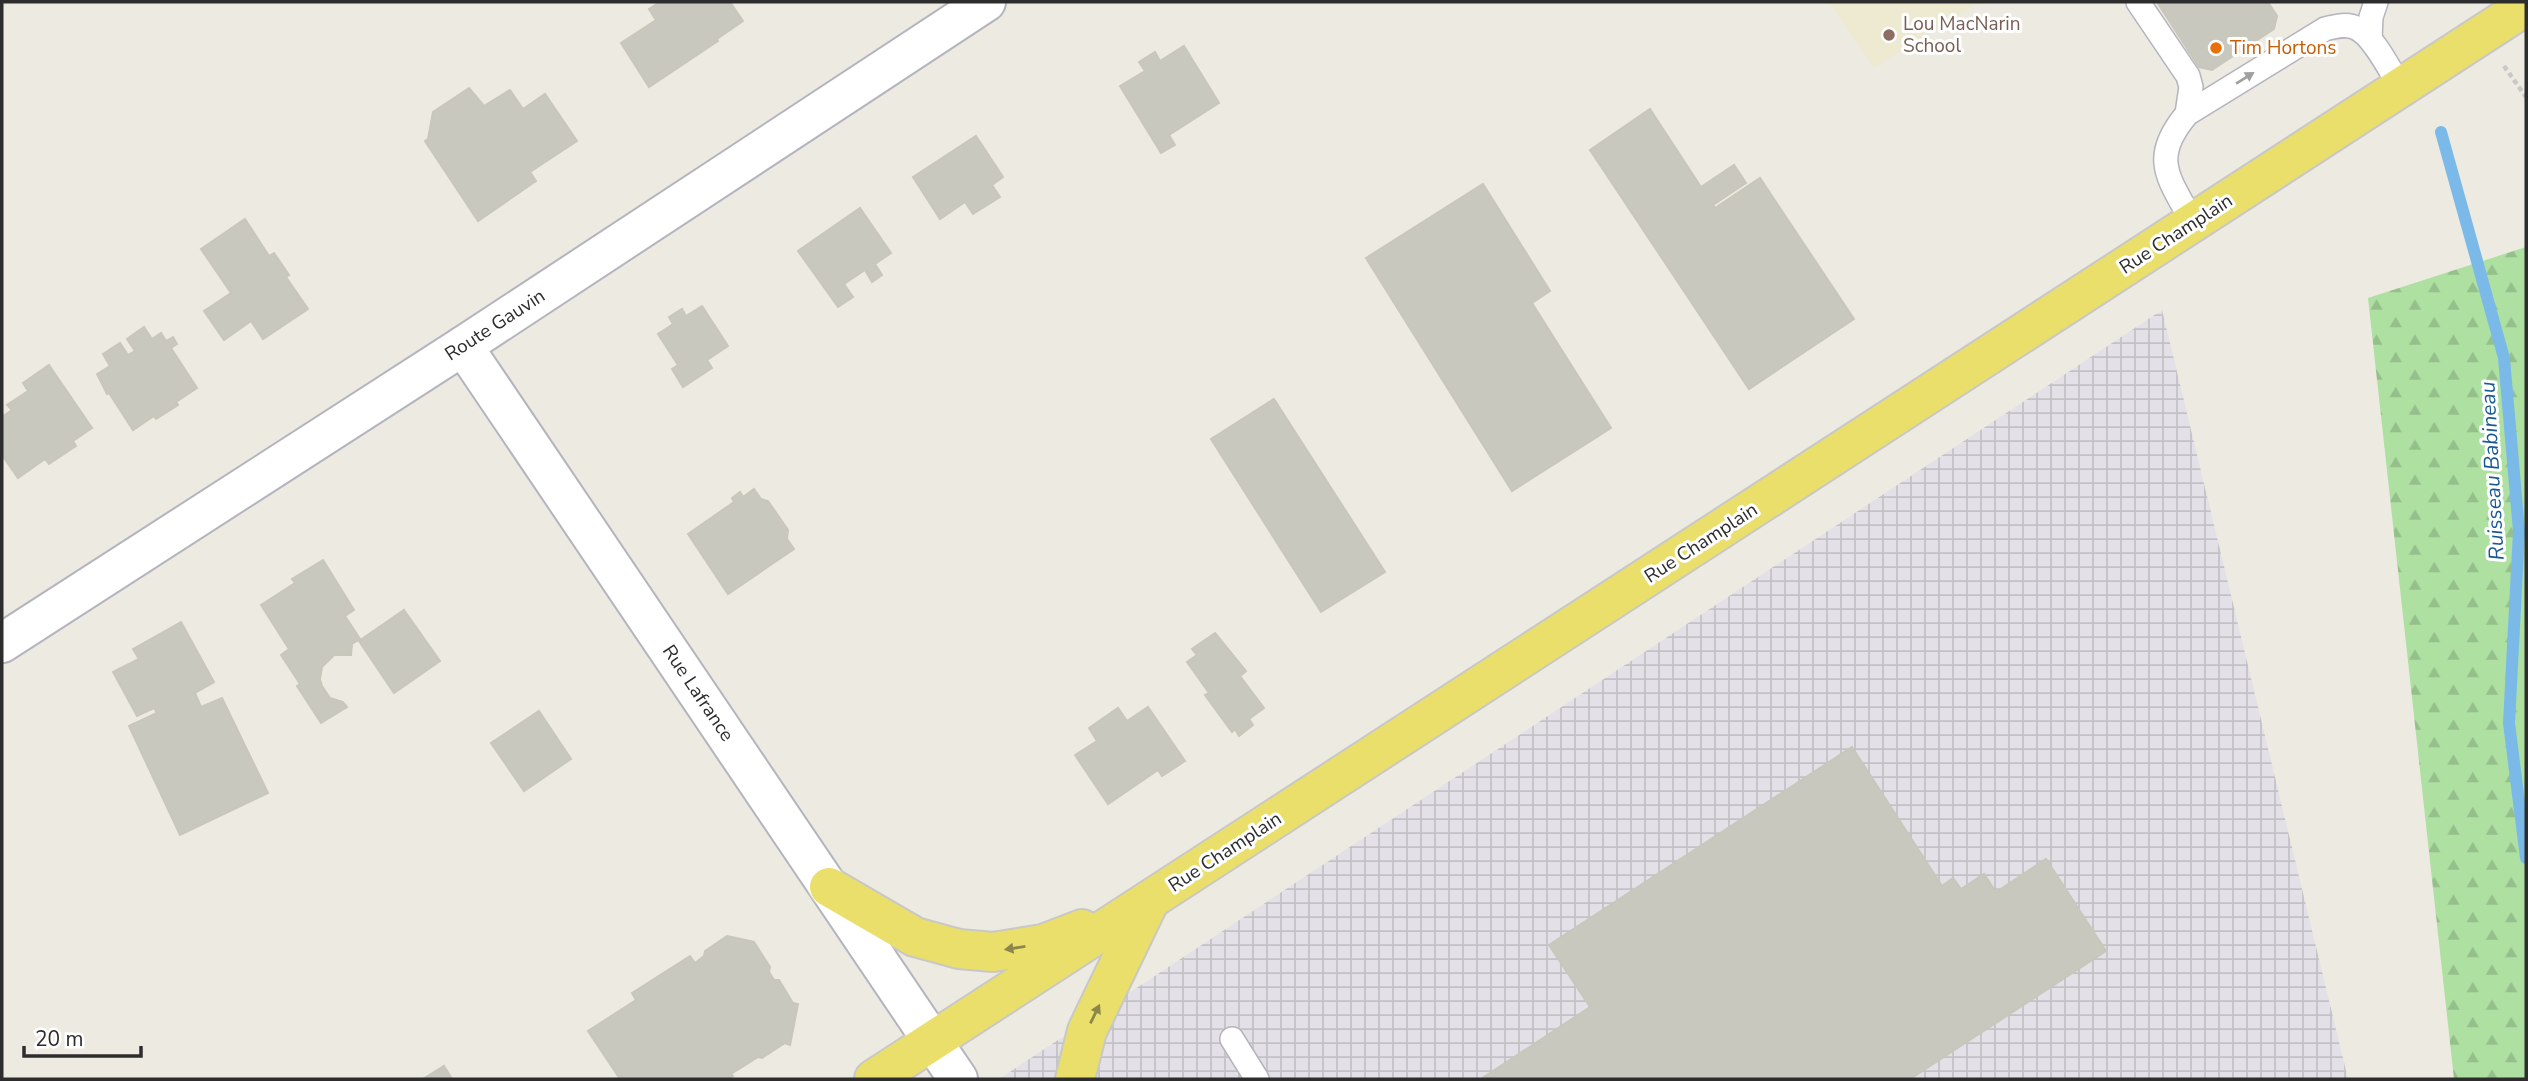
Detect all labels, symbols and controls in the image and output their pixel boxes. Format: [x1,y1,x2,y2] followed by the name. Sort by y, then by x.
[1903,11,2021,59] place label: Lou MacNarin School
[1881,27,1897,43] marker: Lou MacNarin School
[2230,35,2336,61] place label: Tim Hortons
[2208,40,2224,56] marker: Tim Hortons
[2235,72,2255,85] one-way arrow
[2114,188,2238,280] street label: Rue Champlain
[440,283,550,367] street label: Route Gauvin
[2473,381,2511,561] water label: Ruisseau Babineau
[1639,497,1763,589] street label: Rue Champlain
[656,640,740,746] street label: Rue Lafrance
[1163,806,1287,898] street label: Rue Champlain
[1004,943,1026,954] one-way arrow
[1089,1004,1100,1024] one-way arrow
[24,1014,142,1058] scale bar
[35,1025,84,1053] text: 20 m

